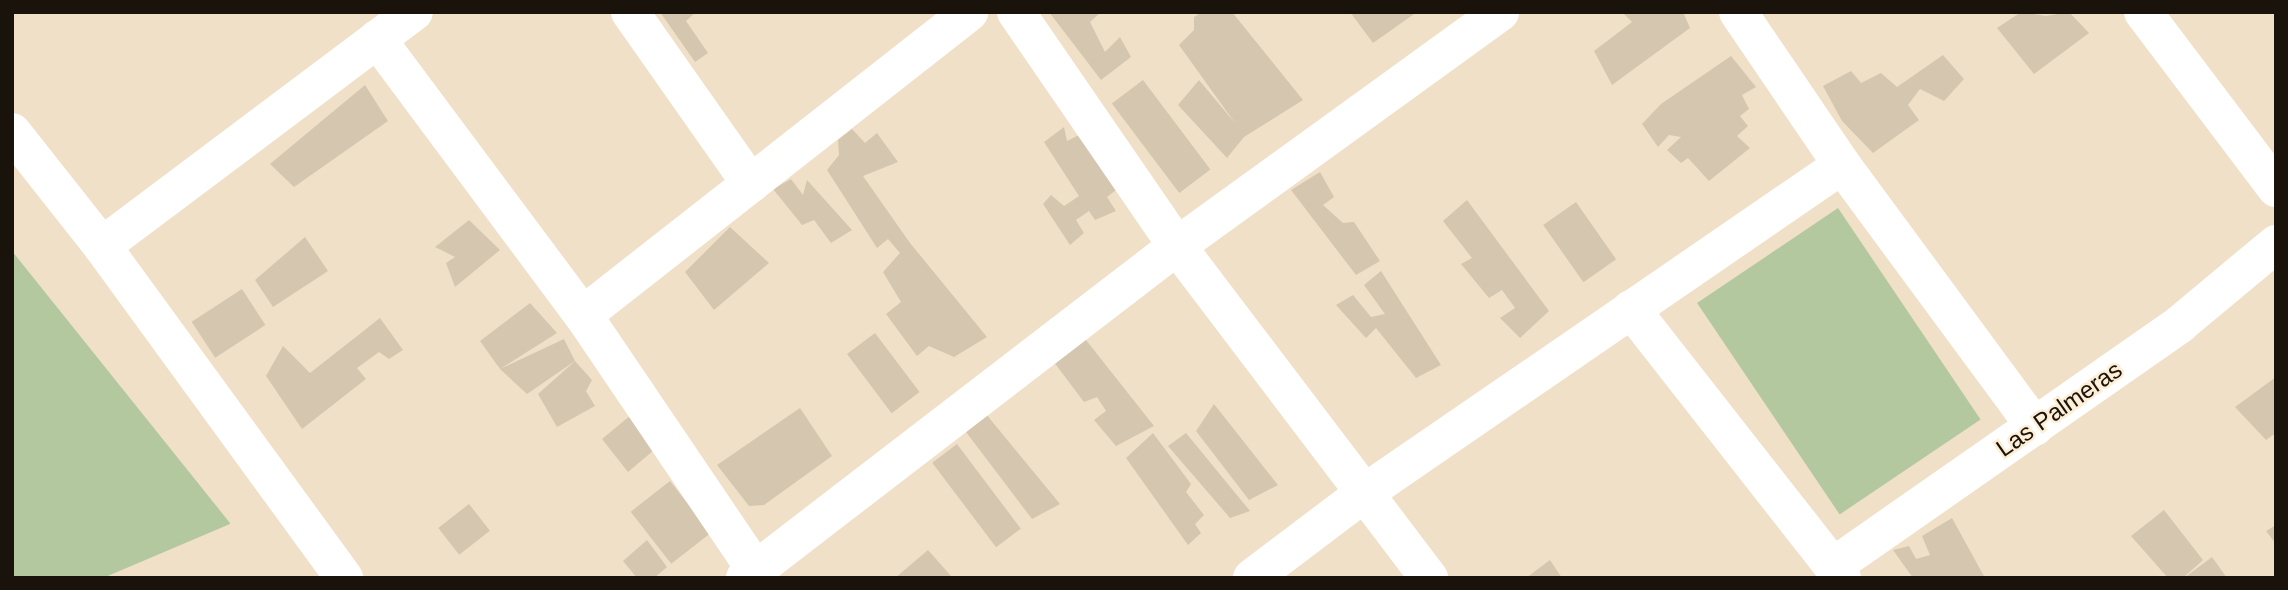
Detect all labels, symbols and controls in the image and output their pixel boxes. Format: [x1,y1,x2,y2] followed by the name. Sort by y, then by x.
[1991,355,2127,463] street label: Las Palmeras

